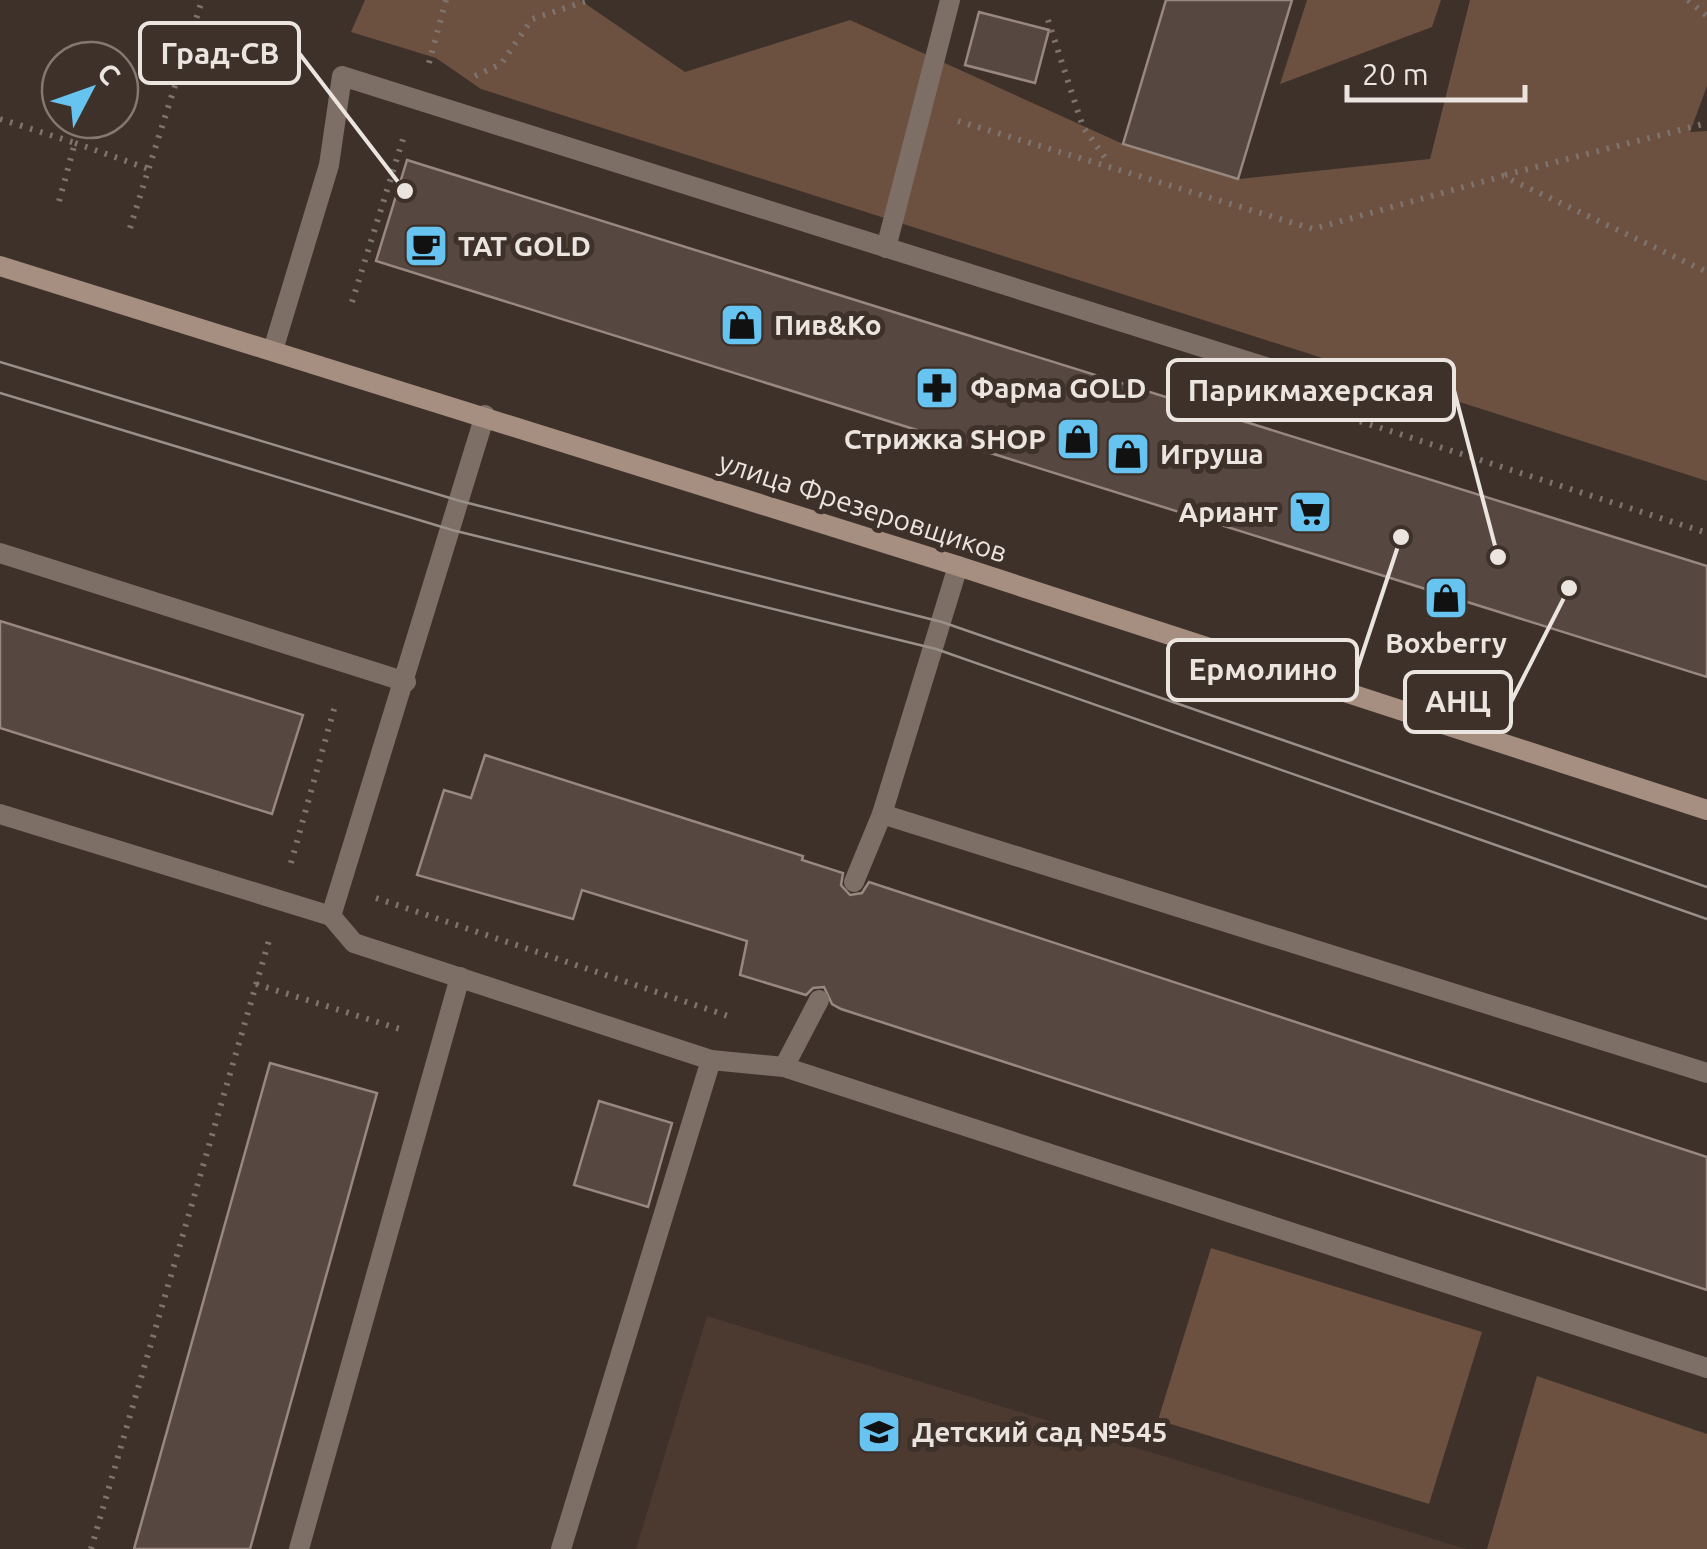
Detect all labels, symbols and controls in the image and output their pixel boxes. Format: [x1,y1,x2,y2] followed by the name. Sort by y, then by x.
[140,23,299,83] callout: Град-СВ
[161,36,279,70] text: Град-СВ
[40,40,140,140] north arrow
[1347,40,1524,102] scale bar
[92,56,127,90] text: С
[1362,57,1429,91] text: 20 m
[403,223,449,269] cafe icon: TAT GOLD
[458,230,591,261] place label: TAT GOLD
[719,302,765,348] shop icon: Пив&Ко
[774,309,882,340] place label: Пив&Ко
[1168,360,1454,420] callout: Парикмахерская
[914,365,960,411] pharmacy icon: Фарма GOLD
[970,372,1146,403] place label: Фарма GOLD
[1188,373,1434,407] text: Парикмахерская
[1055,416,1101,462] shop icon: Стрижка SHOP
[844,423,1046,454] place label: Стрижка SHOP
[1105,431,1151,477] shop icon: Игруша
[1160,438,1264,469] place label: Игруша
[715,445,1011,568] street label: улица Фрезеровщиков
[1287,489,1333,535] supermarket icon: Ариант
[1179,496,1278,527] place label: Ариант
[1423,575,1469,621] shop icon: Boxberry
[1385,627,1507,658] place label: Boxberry
[1168,640,1357,700] callout: Ермолино
[1188,652,1338,686] text: Ермолино
[1405,672,1511,732] callout: АНЦ
[1425,684,1491,718] text: АНЦ
[856,1409,902,1455] school or university icon: Детский сад №545
[912,1416,1168,1447] place label: Детский сад №545

